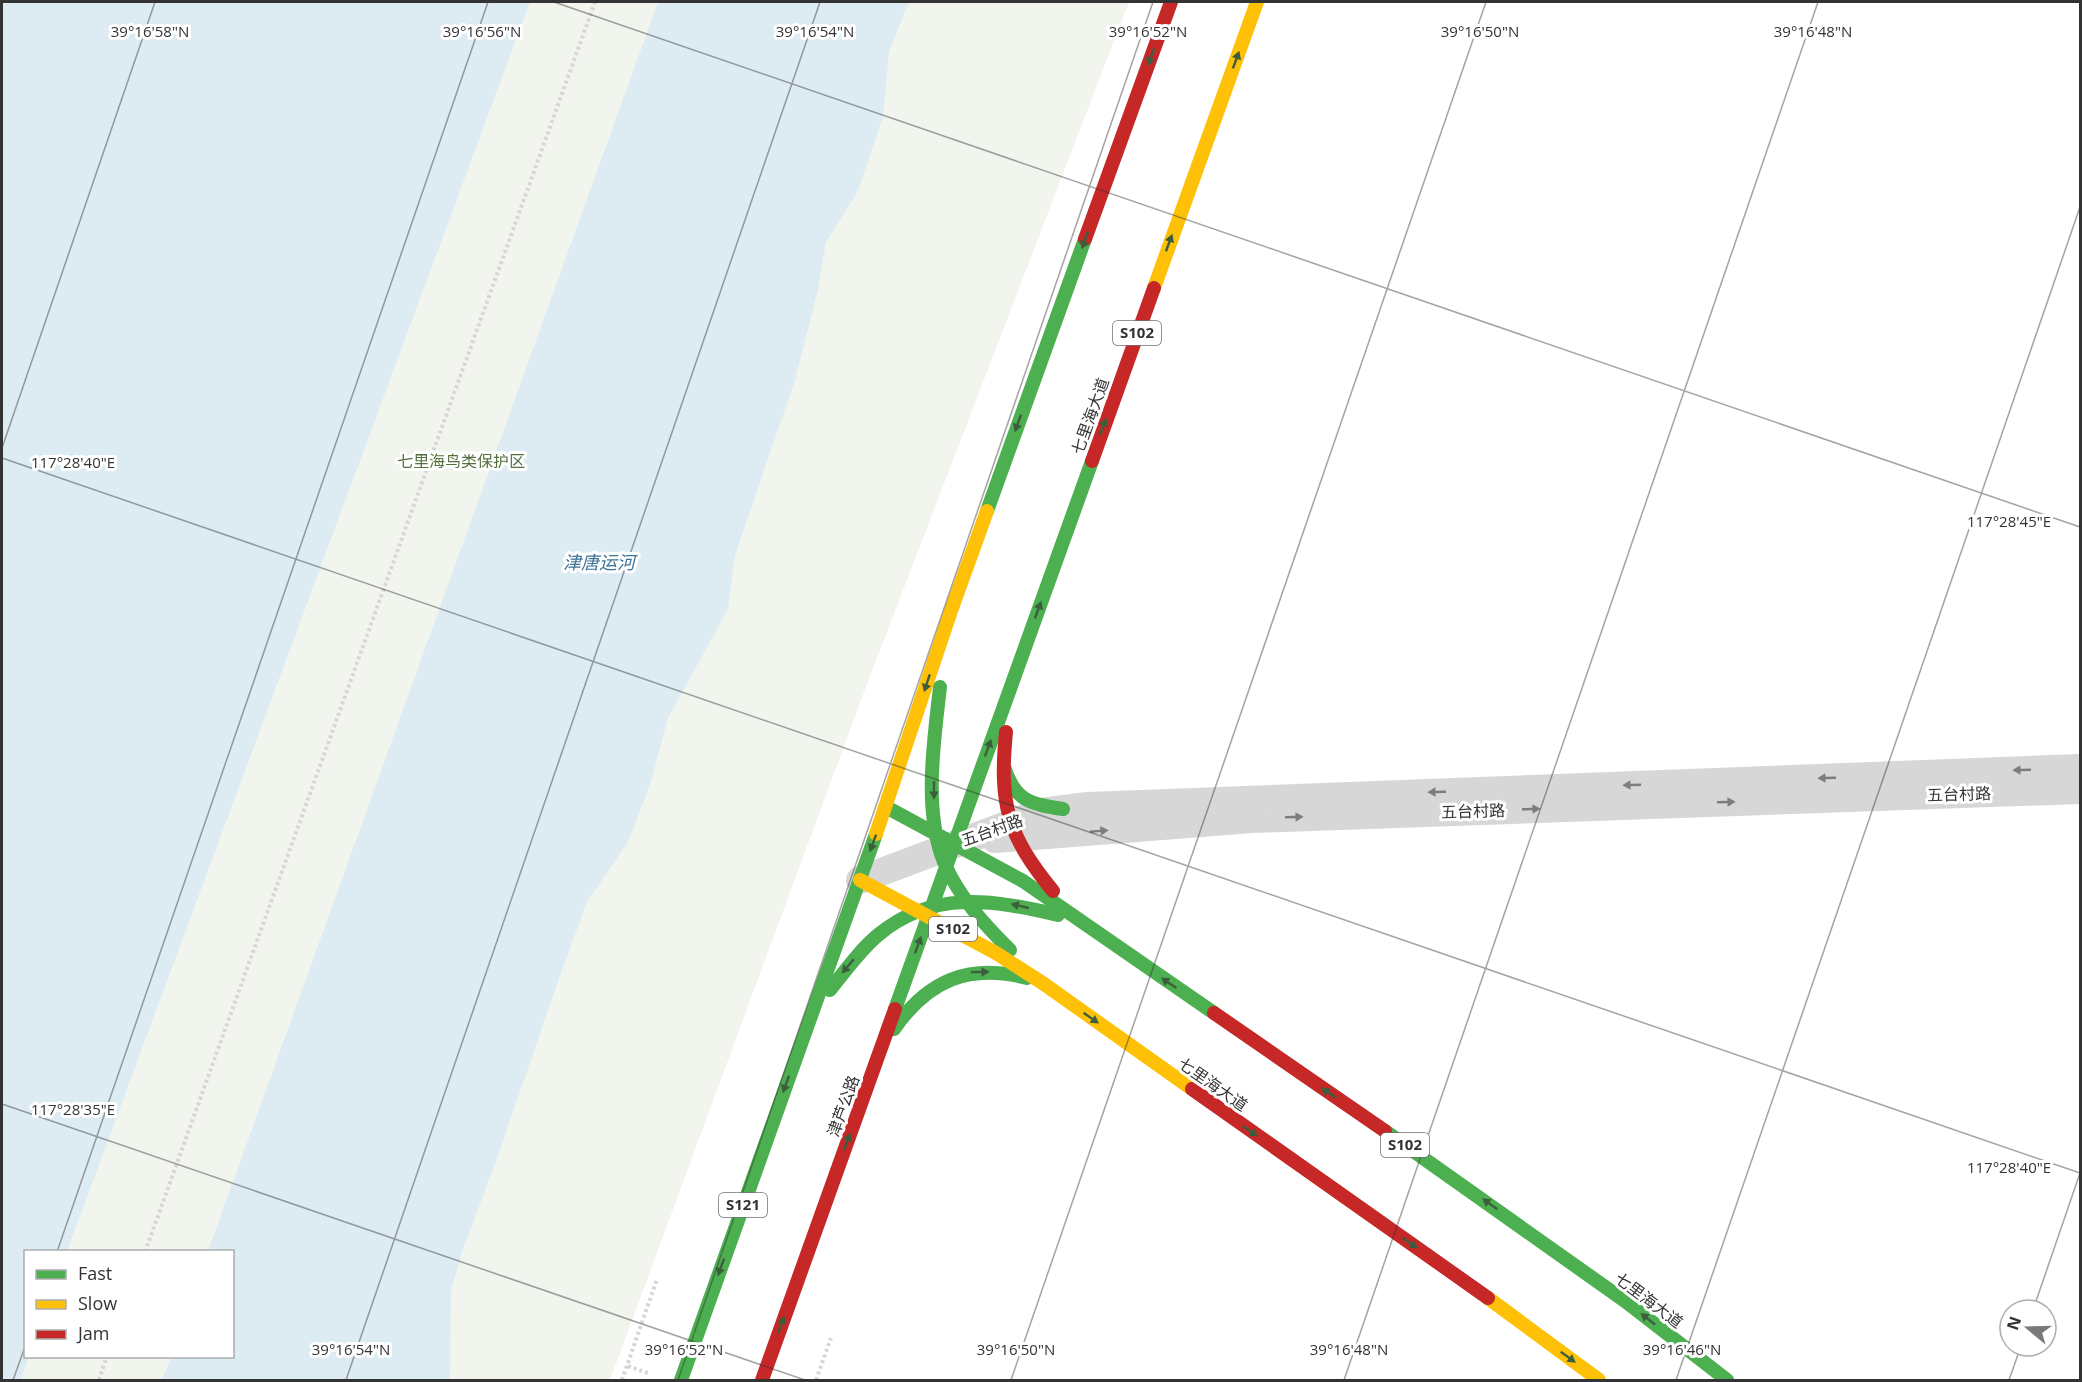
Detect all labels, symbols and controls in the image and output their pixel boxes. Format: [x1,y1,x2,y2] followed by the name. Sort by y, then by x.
[111,21,189,41] text: 39°16'58"N
[443,21,521,41] text: 39°16'56"N
[776,21,854,41] text: 39°16'54"N
[1109,21,1187,41] text: 39°16'52"N
[1441,21,1519,41] text: 39°16'50"N
[1774,21,1852,41] text: 39°16'48"N
[1145,48,1155,66] one-way arrow
[1232,51,1241,69] one-way arrow
[1079,231,1089,249] one-way arrow
[1165,234,1175,252] one-way arrow
[1113,321,1161,345] road number: S102
[1066,375,1114,457] street label: 七里海大道
[1013,414,1023,432] one-way arrow
[1099,418,1109,436] one-way arrow
[397,450,525,472] park label: 七里海鸟类保护区
[31,452,115,472] text: 117°28'40"E
[1967,511,2051,531] text: 117°28'45"E
[563,550,638,574] water label: 津唐运河
[1033,601,1043,619] one-way arrow
[922,674,931,692] one-way arrow
[984,739,994,757] one-way arrow
[2013,766,2032,775] one-way arrow
[1818,773,1837,782] one-way arrow
[1623,780,1642,789] one-way arrow
[929,781,939,800] one-way arrow
[1927,782,1991,806] street label: 五台村路
[1428,787,1447,796] one-way arrow
[1716,797,1735,807] one-way arrow
[1441,799,1505,823] street label: 五台村路
[1521,804,1540,814] one-way arrow
[958,809,1026,851] street label: 五台村路
[1284,813,1303,822] one-way arrow
[1090,826,1109,836] one-way arrow
[867,834,877,852] one-way arrow
[1011,900,1030,910] one-way arrow
[929,917,977,941] road number: S102
[914,936,924,954] one-way arrow
[842,958,855,973] one-way arrow
[971,967,990,977] one-way arrow
[1161,977,1177,989] one-way arrow
[1083,1012,1099,1024] one-way arrow
[1174,1052,1252,1116] street label: 七里海大道
[822,1072,864,1140] street label: 津芦公路
[781,1075,791,1093] one-way arrow
[1322,1087,1338,1099] one-way arrow
[31,1099,115,1119] text: 117°28'35"E
[1242,1125,1258,1137] one-way arrow
[843,1133,853,1151] one-way arrow
[1381,1133,1429,1157] road number: S102
[1967,1157,2051,1177] text: 117°28'40"E
[719,1193,767,1217] road number: S121
[1482,1198,1498,1210] one-way arrow
[1401,1237,1417,1249] one-way arrow
[24,1250,234,1358] legend
[715,1258,725,1276] one-way arrow
[78,1261,112,1285] text: Fast
[1610,1267,1688,1333] street label: 七里海大道
[78,1291,117,1315] text: Slow
[1998,1298,2058,1358] north arrow
[1640,1313,1655,1325] one-way arrow
[2001,1313,2026,1333] text: N
[777,1316,787,1334] one-way arrow
[76,1321,110,1345] text: Jam
[312,1339,390,1359] text: 39°16'54"N
[645,1339,723,1359] text: 39°16'52"N
[977,1339,1055,1359] text: 39°16'50"N
[1310,1339,1388,1359] text: 39°16'48"N
[1643,1339,1721,1359] text: 39°16'46"N
[1560,1351,1575,1363] one-way arrow

